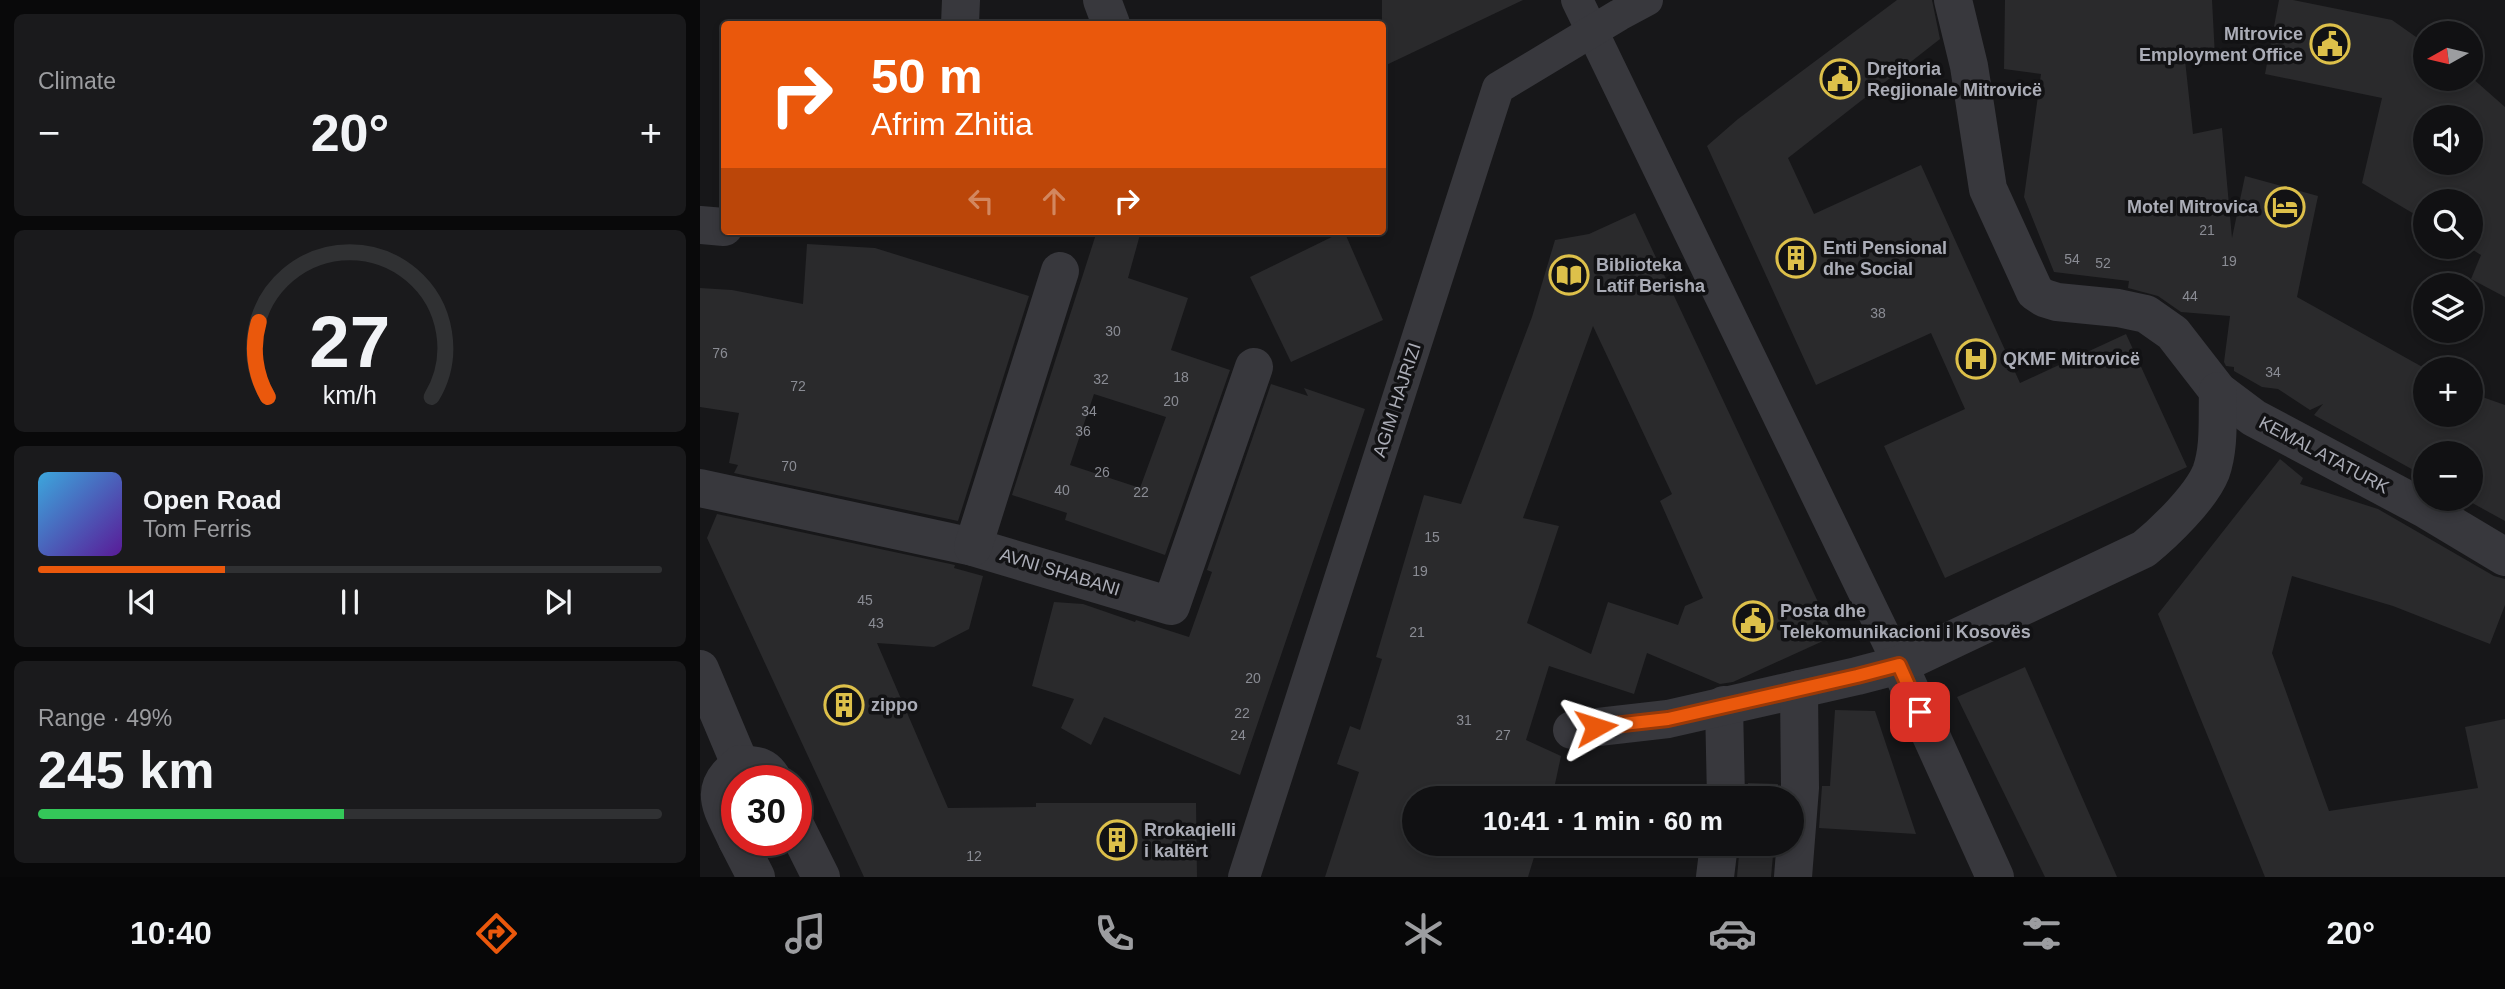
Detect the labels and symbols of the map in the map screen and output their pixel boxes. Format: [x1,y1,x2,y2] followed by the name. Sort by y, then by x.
[2413,21,2483,91] north arrow
[2309,23,2351,65] public building icon: Mitrovice Employment Office
[2139,24,2303,65] place label: Mitrovice Employment Office
[1819,58,1861,100] public building icon: Drejtoria Regjionale Mitrovicë
[1867,59,2042,100] place label: Drejtoria Regjionale Mitrovicë
[2264,186,2306,228] hotel icon: Motel Mitrovica
[2127,197,2259,217] place label: Motel Mitrovica
[2199,222,2215,238] house number: 21
[1775,237,1817,279] building icon: Enti Pensional dhe Social
[1823,238,1947,279] place label: Enti Pensional dhe Social
[2064,251,2080,267] house number: 54
[2221,253,2237,269] house number: 19
[1548,254,1590,296] library icon: Biblioteka Latif Berisha
[1596,255,1706,296] place label: Biblioteka Latif Berisha
[2095,255,2111,271] house number: 52
[2182,288,2198,304] house number: 44
[1870,305,1886,321] house number: 38
[1105,323,1121,339] house number: 30
[1955,338,1997,380] hospital icon: QKMF Mitrovicë
[1369,340,1425,460] street label: AGIM HAJRIZI
[712,345,728,361] house number: 76
[2003,349,2140,369] place label: QKMF Mitrovicë
[2265,364,2281,380] house number: 34
[1173,369,1189,385] house number: 18
[1093,371,1109,387] house number: 32
[790,378,806,394] house number: 72
[1163,393,1179,409] house number: 20
[1081,403,1097,419] house number: 34
[2256,412,2392,498] street label: KEMAL ATATURK
[1075,423,1091,439] house number: 36
[781,458,797,474] house number: 70
[1094,464,1110,480] house number: 26
[1054,482,1070,498] house number: 40
[1133,484,1149,500] house number: 22
[1424,529,1440,545] house number: 15
[997,544,1123,600] street label: AVNI SHABANI
[1412,563,1428,579] house number: 19
[857,592,873,608] house number: 45
[1732,600,1774,642] public building icon: Posta dhe Telekomunikacioni i Kosovës
[1780,601,2031,642] place label: Posta dhe Telekomunikacioni i Kosovës
[868,615,884,631] house number: 43
[1409,624,1425,640] house number: 21
[1245,670,1261,686] house number: 20
[1890,682,1950,742] pin
[823,684,865,726] building icon: zippo
[1559,690,1633,764] position arrow
[871,695,918,715] place label: zippo
[1234,705,1250,721] house number: 22
[1456,712,1472,728] house number: 31
[1230,727,1246,743] house number: 24
[1495,727,1511,743] house number: 27
[721,765,812,856] speed limit sign: 30
[1096,819,1138,861] building icon: Rrokaqielli i kaltërt
[1144,820,1236,861] place label: Rrokaqielli i kaltërt
[966,848,982,864] house number: 12

